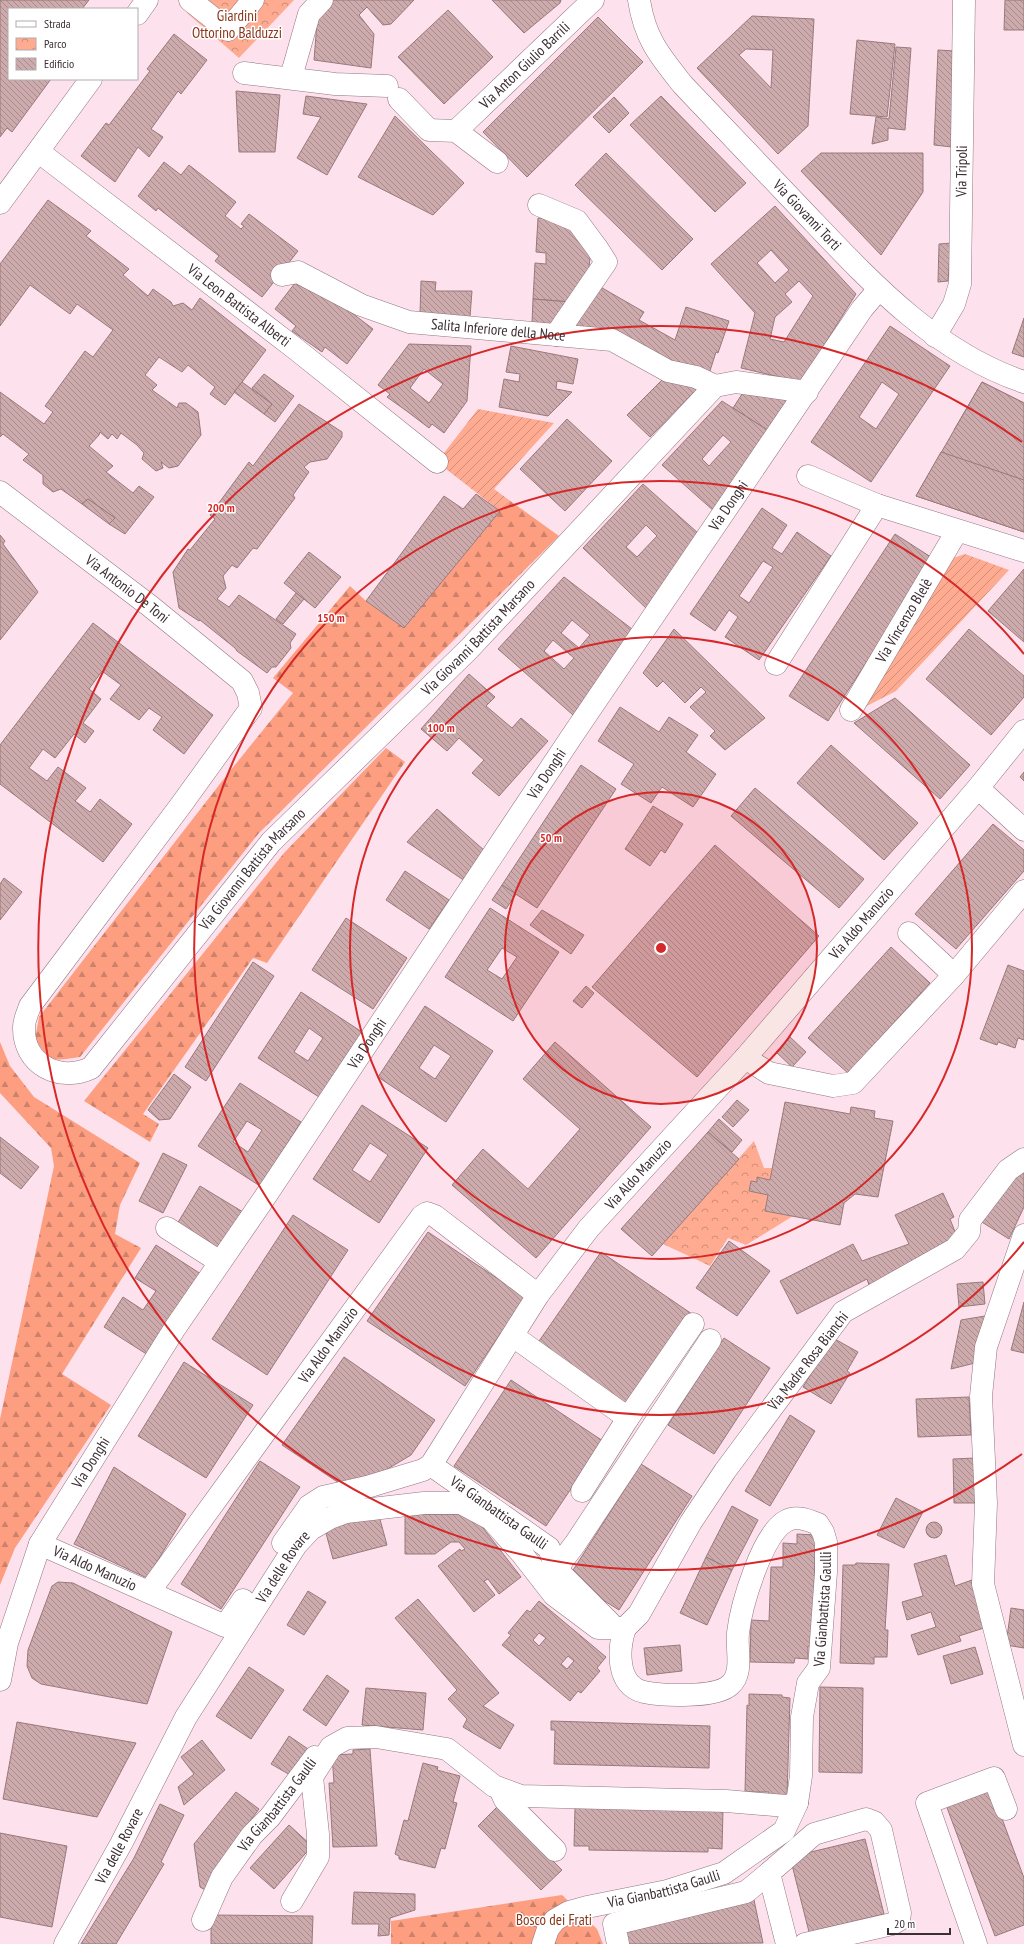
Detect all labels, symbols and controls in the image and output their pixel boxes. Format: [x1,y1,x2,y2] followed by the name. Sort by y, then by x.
[192,6,282,42] park label: Giardini Ottorino Balduzzi
[8,8,138,80] legend
[44,16,71,31] text: Strada
[474,17,574,113] street label: Via Anton Giulio Barrili
[44,36,66,51] text: Parco
[44,56,74,71] text: Edificio
[951,145,971,198] street label: Via Tripoli
[768,175,846,254] street label: Via Giovanni Torti
[183,259,295,351] street label: Via Leon Battista Alberti
[430,314,566,345] street label: Salita Inferiore della Noce
[704,477,752,535] street label: Via Donghi
[207,500,235,515] text: 200 m
[81,550,174,627] street label: Via Antonio De Toni
[871,574,936,667] street label: Via Vincenzo Blelè
[416,575,539,700] street label: Via Giovanni Battista Marsano
[317,610,345,625] text: 150 m
[427,720,455,735] text: 100 m
[522,745,570,803] street label: Via Donghi
[194,804,309,935] street label: Via Giovanni Battista Marsano
[540,830,562,845] text: 50 m
[824,883,898,964] street label: Via Aldo Manuzio
[654,941,668,955] centre of rings
[343,1014,390,1073] street label: Via Donghi
[600,1134,675,1214] street label: Via Aldo Manuzio
[293,1303,362,1388] street label: Via Aldo Manuzio
[762,1307,852,1415] street label: Via Madre Rosa Bianchi
[67,1433,114,1492] street label: Via Donghi
[446,1471,552,1553] street label: Via Gianbattista Gaulli
[251,1526,314,1607] street label: Via delle Rovare
[49,1541,140,1595] street label: Via Aldo Manuzio
[809,1552,835,1668] street label: Via Gianbattista Gaulli
[233,1754,320,1856] street label: Via Gianbattista Gaulli
[90,1805,147,1888] street label: Via delle Rovare
[605,1865,722,1912] street label: Via Gianbattista Gaulli
[516,1910,592,1929] park label: Bosco dei Frati
[888,1910,950,1936] scale bar
[894,1916,915,1931] text: 20 m

